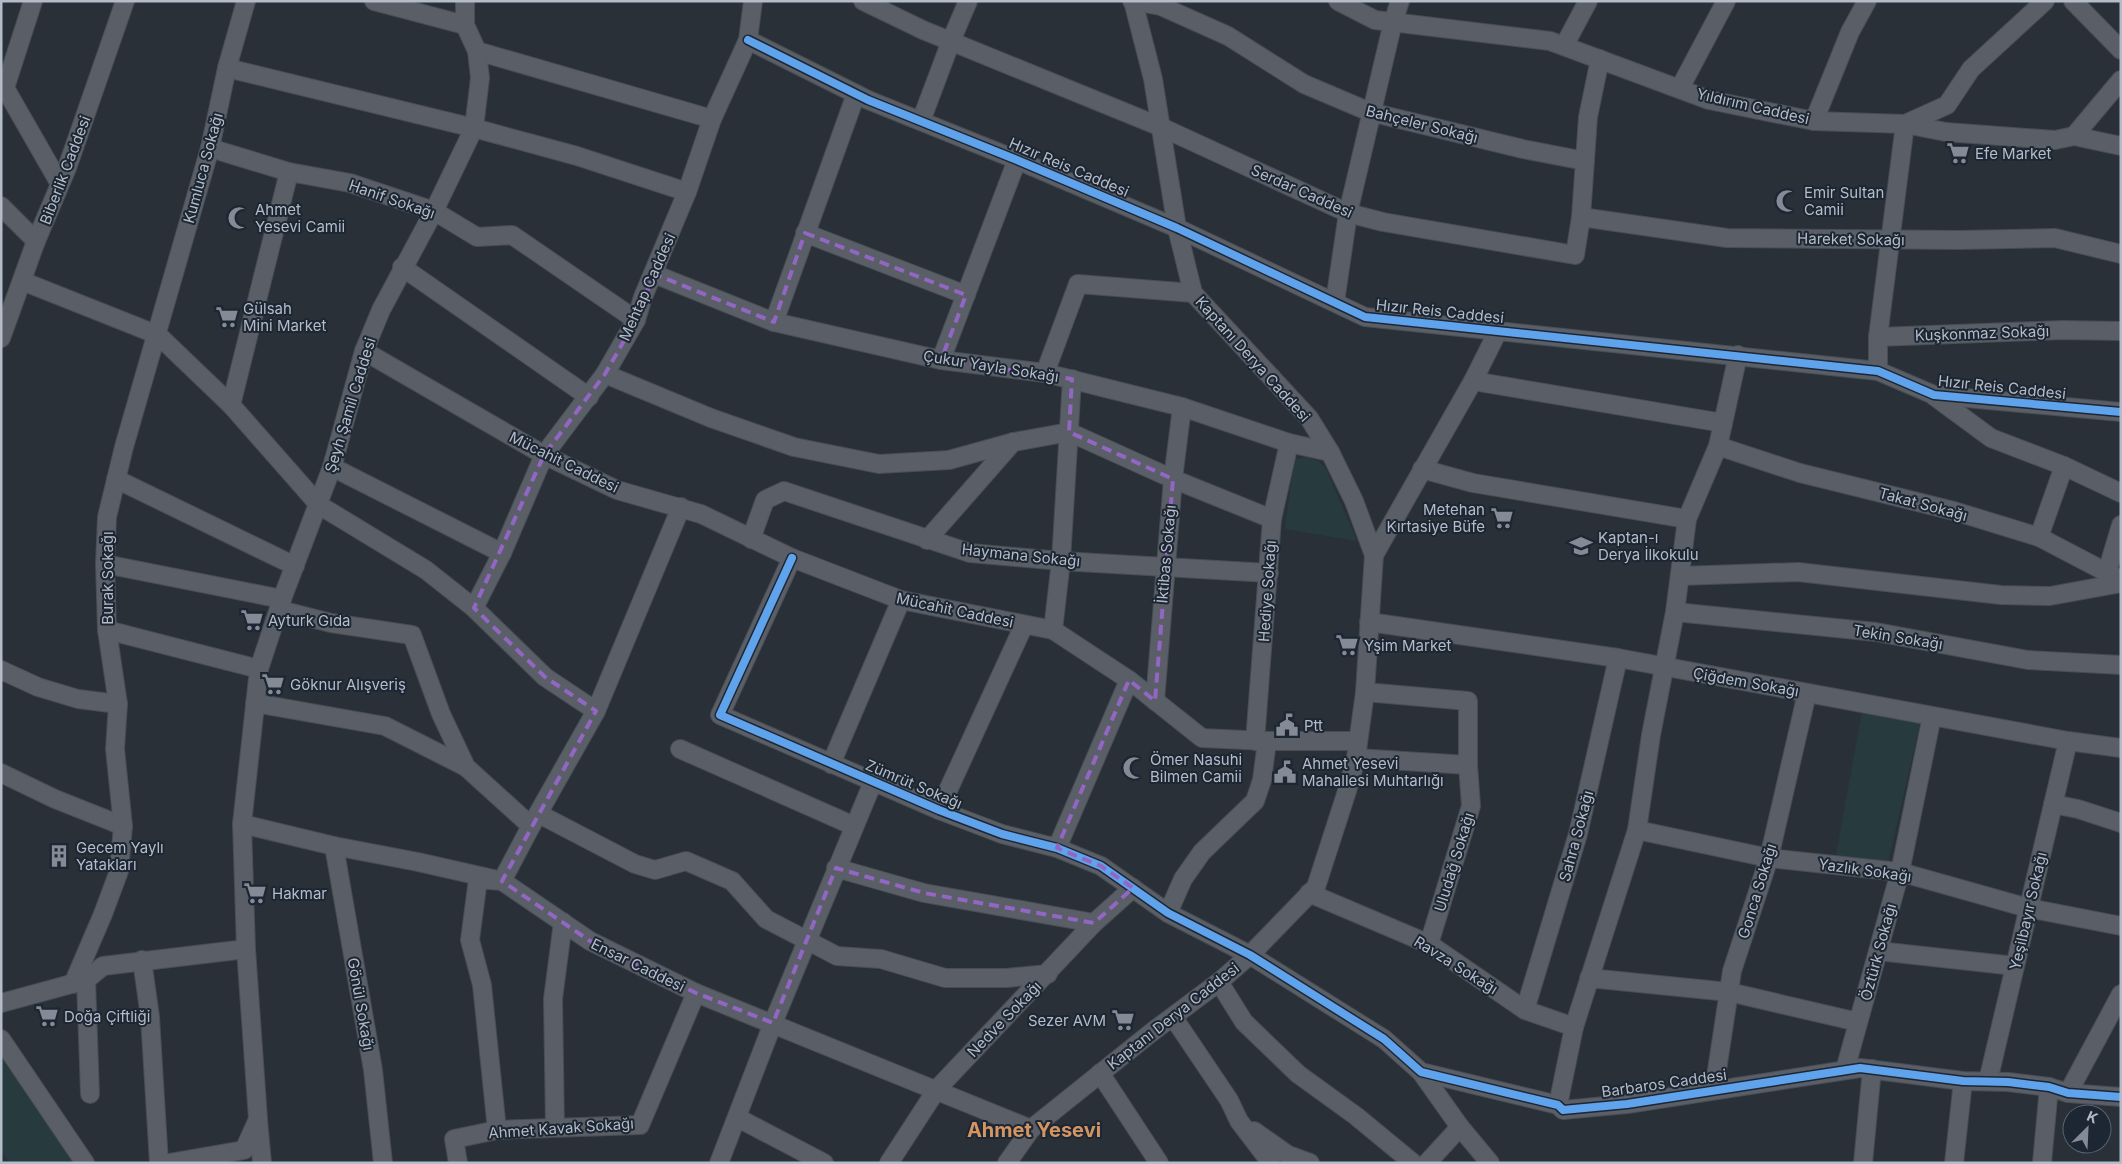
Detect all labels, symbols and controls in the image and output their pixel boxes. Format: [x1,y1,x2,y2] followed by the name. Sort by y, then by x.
[1695,84,1811,128] street label: Yıldırım Caddesi
[1364,101,1480,147] street label: Bahçeler Sokağı
[179,111,227,225] street label: Kumluca Sokağı
[36,113,94,227] street label: Biberlik Caddesi
[1006,133,1132,201] street label: Hızır Reis Caddesi
[1945,140,1971,166] supermarket icon: Efe Market
[1975,144,2052,163] place label: Efe Market
[1248,160,1356,222] street label: Serdar Caddesi
[346,175,438,223] street label: Hanif Sokağı
[1804,183,1884,219] place label: Emir Sultan Camii
[1774,188,1800,214] mosque icon: Emir Sultan Camii
[255,200,345,236] place label: Ahmet Yesevi Camii
[226,205,252,231] mosque icon: Ahmet Yesevi Camii
[1797,229,1905,249] street label: Hareket Sokağı
[615,230,679,344] street label: Mehtap Caddesi
[1192,292,1314,426] street label: Kaptanı Derya Caddesi
[1375,295,1505,327] street label: Hızır Reis Caddesi
[243,299,326,335] place label: Gülsah Mini Market
[214,304,240,330] supermarket icon: Gülsah Mini Market
[1915,321,2049,345] street label: Kuşkonmaz Sokağı
[320,335,380,475] street label: Şeyh Şamil Caddesi
[922,346,1060,386] street label: Çukur Yayla Sokağı
[1937,371,2067,403] street label: Hızır Reis Caddesi
[506,427,622,497] street label: Mücahit Caddesi
[1877,483,1969,525] street label: Takat Sokağı
[1387,500,1485,536] place label: Metehan Kırtasiye Büfe
[1152,504,1180,604] street label: İktibas Sokağı
[1489,505,1515,531] supermarket icon: Metehan Kırtasiye Büfe
[1598,528,1699,564] place label: Kaptan-ı Derya İlkokulu
[98,531,117,625] street label: Burak Sokağı
[1568,533,1594,559] school or university icon: Kaptan-ı Derya İlkokulu
[961,539,1081,571] street label: Haymana Sokağı
[1254,540,1280,642] street label: Hediye Sokağı
[895,588,1015,632] street label: Mücahit Caddesi
[239,607,265,633] supermarket icon: Ayturk Gıda
[268,611,351,630] place label: Ayturk Gıda
[1852,621,1944,653] street label: Tekin Sokağı
[1334,632,1360,658] supermarket icon: Yşim Market
[1364,636,1452,655] place label: Yşim Market
[1692,663,1800,701] street label: Çiğdem Sokağı
[260,671,286,697] supermarket icon: Göknur Alışveriş
[290,675,406,694] place label: Göknur Alışveriş
[1274,712,1300,738] public building icon: Ptt
[1304,716,1323,735] place label: Ptt
[1150,750,1242,786] place label: Ömer Nasuhi Bilmen Camii
[1302,754,1444,790] place label: Ahmet Yesevi Mahallesi Muhtarlığı
[863,755,965,813] street label: Zümrüt Sokağı
[1121,755,1147,781] mosque icon: Ömer Nasuhi Bilmen Camii
[1272,759,1298,785] public building icon: Ahmet Yesevi Mahallesi Muhtarlığı
[1555,788,1597,884] street label: Sahra Sokağı
[1430,810,1478,914] street label: Uludağ Sokağı
[76,838,164,874] place label: Gecem Yaylı Yatakları
[1734,841,1780,941] street label: Gonca Sokağı
[46,843,72,869] building icon: Gecem Yaylı Yatakları
[2005,850,2051,972] street label: Yeşilbayır Sokağı
[1817,854,1913,886] street label: Yazlık Sokağı
[242,880,268,906] supermarket icon: Hakmar
[272,884,327,903] place label: Hakmar
[1856,901,1900,1003] street label: Öztürk Sokağı
[1411,932,1501,998] street label: Ravza Sokağı
[588,934,688,996] street label: Ensar Caddesi
[343,956,379,1052] street label: Gönül Sokağı
[1103,959,1243,1073] street label: Kaptanı Derya Caddesi
[963,977,1045,1061] street label: Nedve Sokağı
[34,1003,60,1029] supermarket icon: Doğa Çiftliği
[64,1007,150,1026] place label: Doğa Çiftliği
[1110,1007,1136,1033] supermarket icon: Sezer AVM
[1028,1011,1106,1030] place label: Sezer AVM
[1600,1065,1728,1101] street label: Barbaros Caddesi
[2062,1104,2112,1154] north arrow
[2084,1107,2101,1126] text: K
[488,1113,634,1143] street label: Ahmet Kavak Sokağı
[967,1118,1101,1142] district label: Ahmet Yesevi

